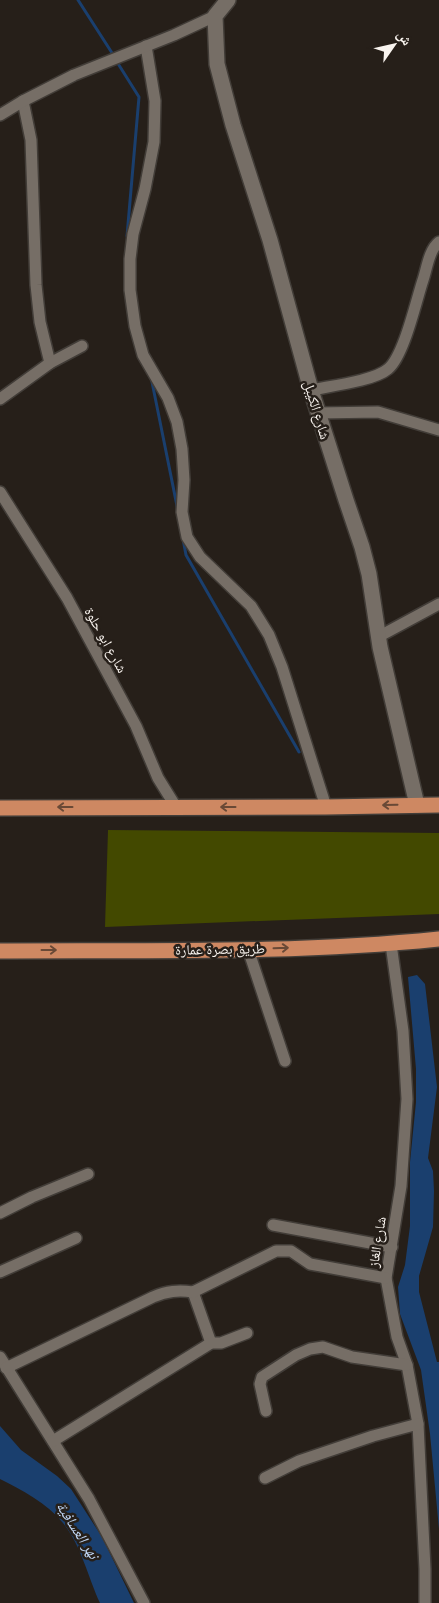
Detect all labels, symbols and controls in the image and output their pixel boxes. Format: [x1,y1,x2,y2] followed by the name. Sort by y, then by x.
[369,20,419,70] north arrow
[393,27,416,49] text: ش
[299,378,334,442] street label: شارع الكيبل
[80,604,131,676] street label: شارع ابو حلوة
[383,800,399,810] one-way arrow
[58,802,74,812] one-way arrow
[220,802,236,812] one-way arrow
[175,939,265,960] street label: طريق بصرة عمارة
[273,943,289,952] one-way arrow
[40,945,56,955] one-way arrow
[364,1215,391,1270] street label: شارع الغاز
[52,1498,105,1565] water label: نهر العسافية

